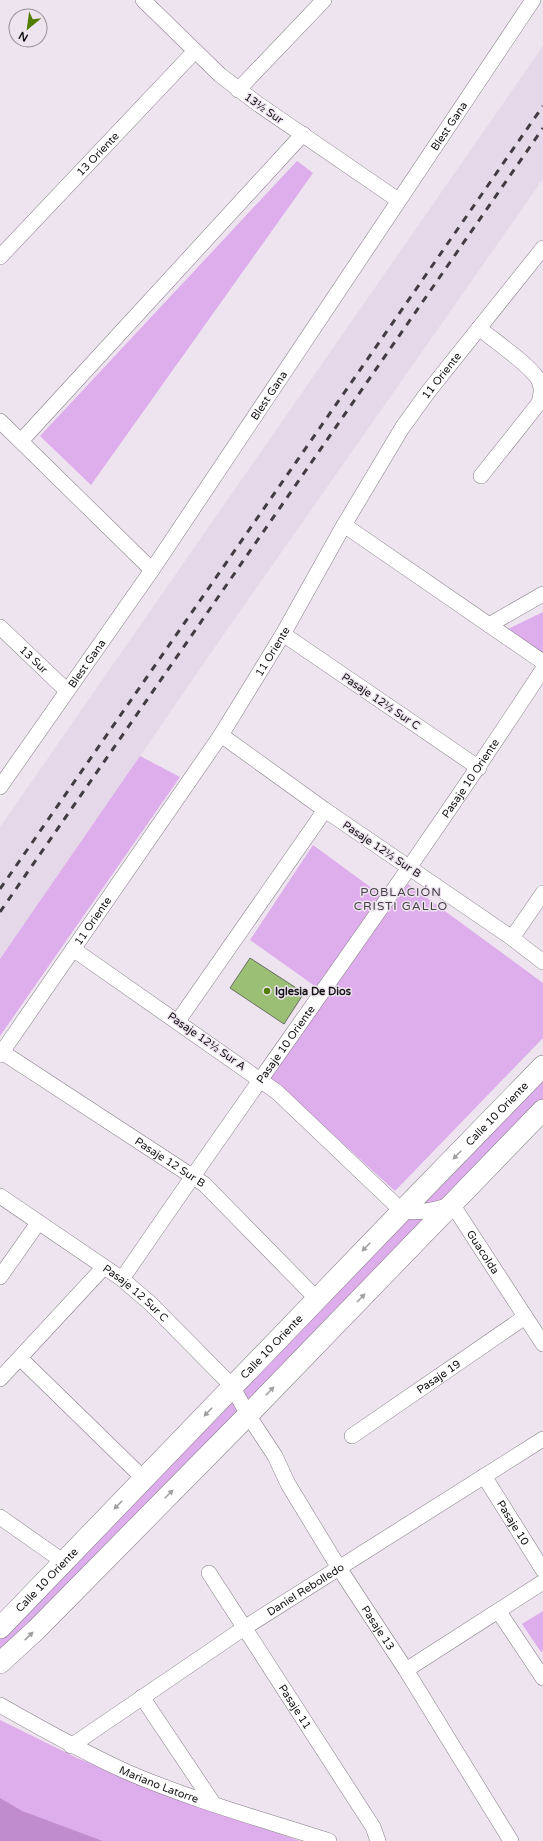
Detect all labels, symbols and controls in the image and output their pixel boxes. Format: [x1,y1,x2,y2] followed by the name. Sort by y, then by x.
[8,8,48,48] north arrow
[16,28,30,44] text: N
[242,90,286,127] street label: 13½ Sur
[428,99,470,153] street label: Blest Gana
[74,130,122,179] street label: 13 Oriente
[419,350,464,401] street label: 11 Oriente
[248,369,290,423] street label: Blest Gana
[253,625,293,679] street label: 11 Oriente
[66,637,109,690] street label: Blest Gana
[17,643,51,677] street label: 13 Sur
[339,670,423,733] street label: Pasaje 12½ Sur C
[439,737,502,820] street label: Pasaje 10 Oriente
[340,818,424,881] street label: Pasaje 12½ Sur B
[354,885,448,913] district label: POBLACIÓN CRISTI GALLO
[72,895,114,948] street label: 11 Oriente
[275,985,352,999] place label: Iglesia De Dios
[262,986,272,996] marker: Iglesia De Dios
[254,1003,318,1086] street label: Pasaje 10 Oriente
[165,1010,248,1073] street label: Pasaje 12½ Sur A
[463,1079,531,1149] street label: Calle 10 Oriente
[132,1135,208,1190] street label: Pasaje 12 Sur B
[453,1150,462,1160] one-way arrow
[464,1228,502,1277] street label: Guacolda
[362,1243,371,1252] one-way arrow
[100,1262,171,1325] street label: Pasaje 12 Sur C
[356,1293,366,1303] one-way arrow
[238,1312,306,1382] street label: Calle 10 Oriente
[414,1357,463,1397] street label: Pasaje 19
[265,1386,275,1396] one-way arrow
[204,1407,213,1416] one-way arrow
[164,1489,174,1499] one-way arrow
[494,1498,532,1548] street label: Pasaje 10
[113,1500,122,1510] one-way arrow
[13,1545,81,1615] street label: Calle 10 Oriente
[265,1560,347,1619] street label: Daniel Rebolledo
[359,1603,397,1653] street label: Pasaje 13
[24,1631,34,1641] one-way arrow
[276,1682,314,1732] street label: Pasaje 11
[117,1763,200,1806] street label: Mariano Latorre

